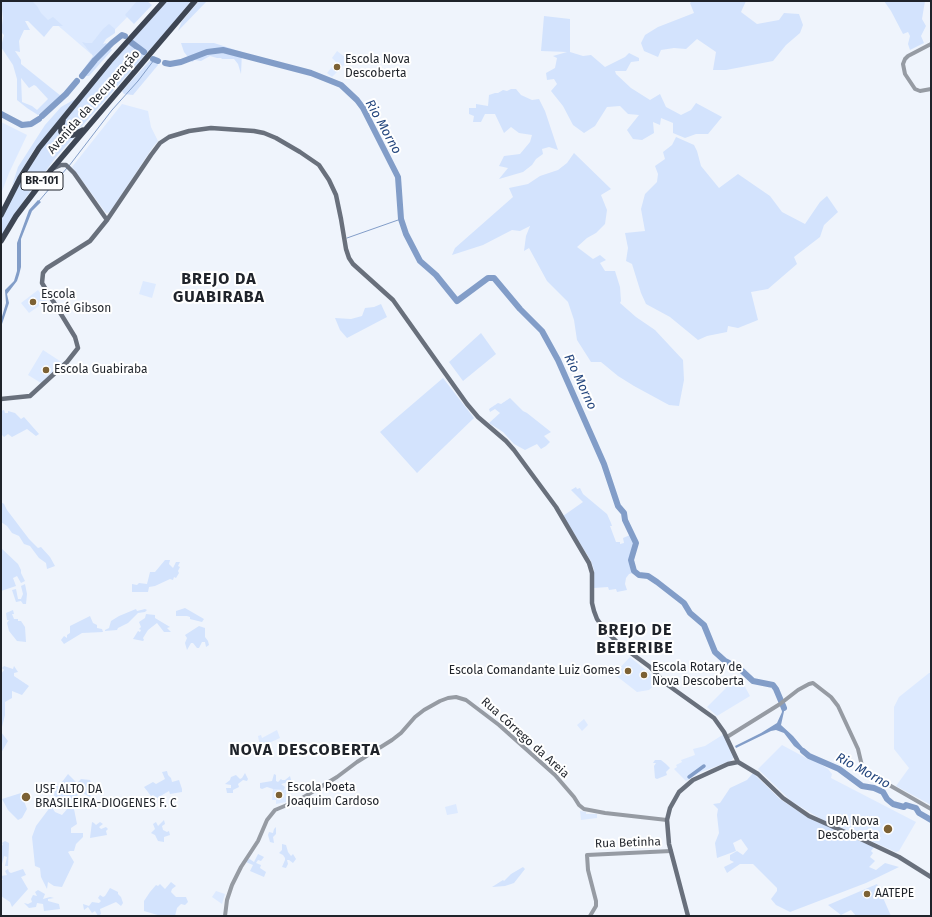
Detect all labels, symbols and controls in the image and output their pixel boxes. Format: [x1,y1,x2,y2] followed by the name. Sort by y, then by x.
[45,47,143,157] street label: Avenida da Recuperação
[345,53,410,81] place label: Escola Nova Descoberta
[332,62,342,72] marker: Escola Nova Descoberta
[362,97,404,157] water label: Rio Morno
[21,172,63,190] road number: BR-101
[173,270,265,308] district label: BREJO DA GUABIRABA
[41,288,111,316] place label: Escola Tomé Gibson
[28,297,38,307] marker: Escola Tomé Gibson
[560,352,600,412] water label: Rio Morno
[54,363,148,377] place label: Escola Guabiraba
[41,365,51,375] marker: Escola Guabiraba
[596,621,674,659] district label: BREJO DE BEBERIBE
[652,661,744,689] place label: Escola Rotary de Nova Descoberta
[449,664,620,678] place label: Escola Comandante Luiz Gomes
[623,666,633,676] marker: Escola Comandante Luiz Gomes
[639,670,649,680] marker: Escola Rotary de Nova Descoberta
[478,695,572,781] street label: Rua Córrego da Areia
[229,741,381,761] district label: NOVA DESCOBERTA
[833,750,893,792] water label: Rio Morno
[287,781,379,809] place label: Escola Poeta Joaquim Cardoso
[35,783,177,811] place label: USF ALTO DA BRASILEIRA-DIOGENES F. C
[274,790,284,800] marker: Escola Poeta Joaquim Cardoso
[20,791,32,803] marker: USF ALTO DA BRASILEIRA-DIOGENES F. C
[818,815,879,843] place label: UPA Nova Descoberta
[882,823,894,835] marker: UPA Nova Descoberta
[595,835,661,851] street label: Rua Betinha
[875,887,914,901] place label: AATEPE
[862,889,872,899] marker: AATEPE

